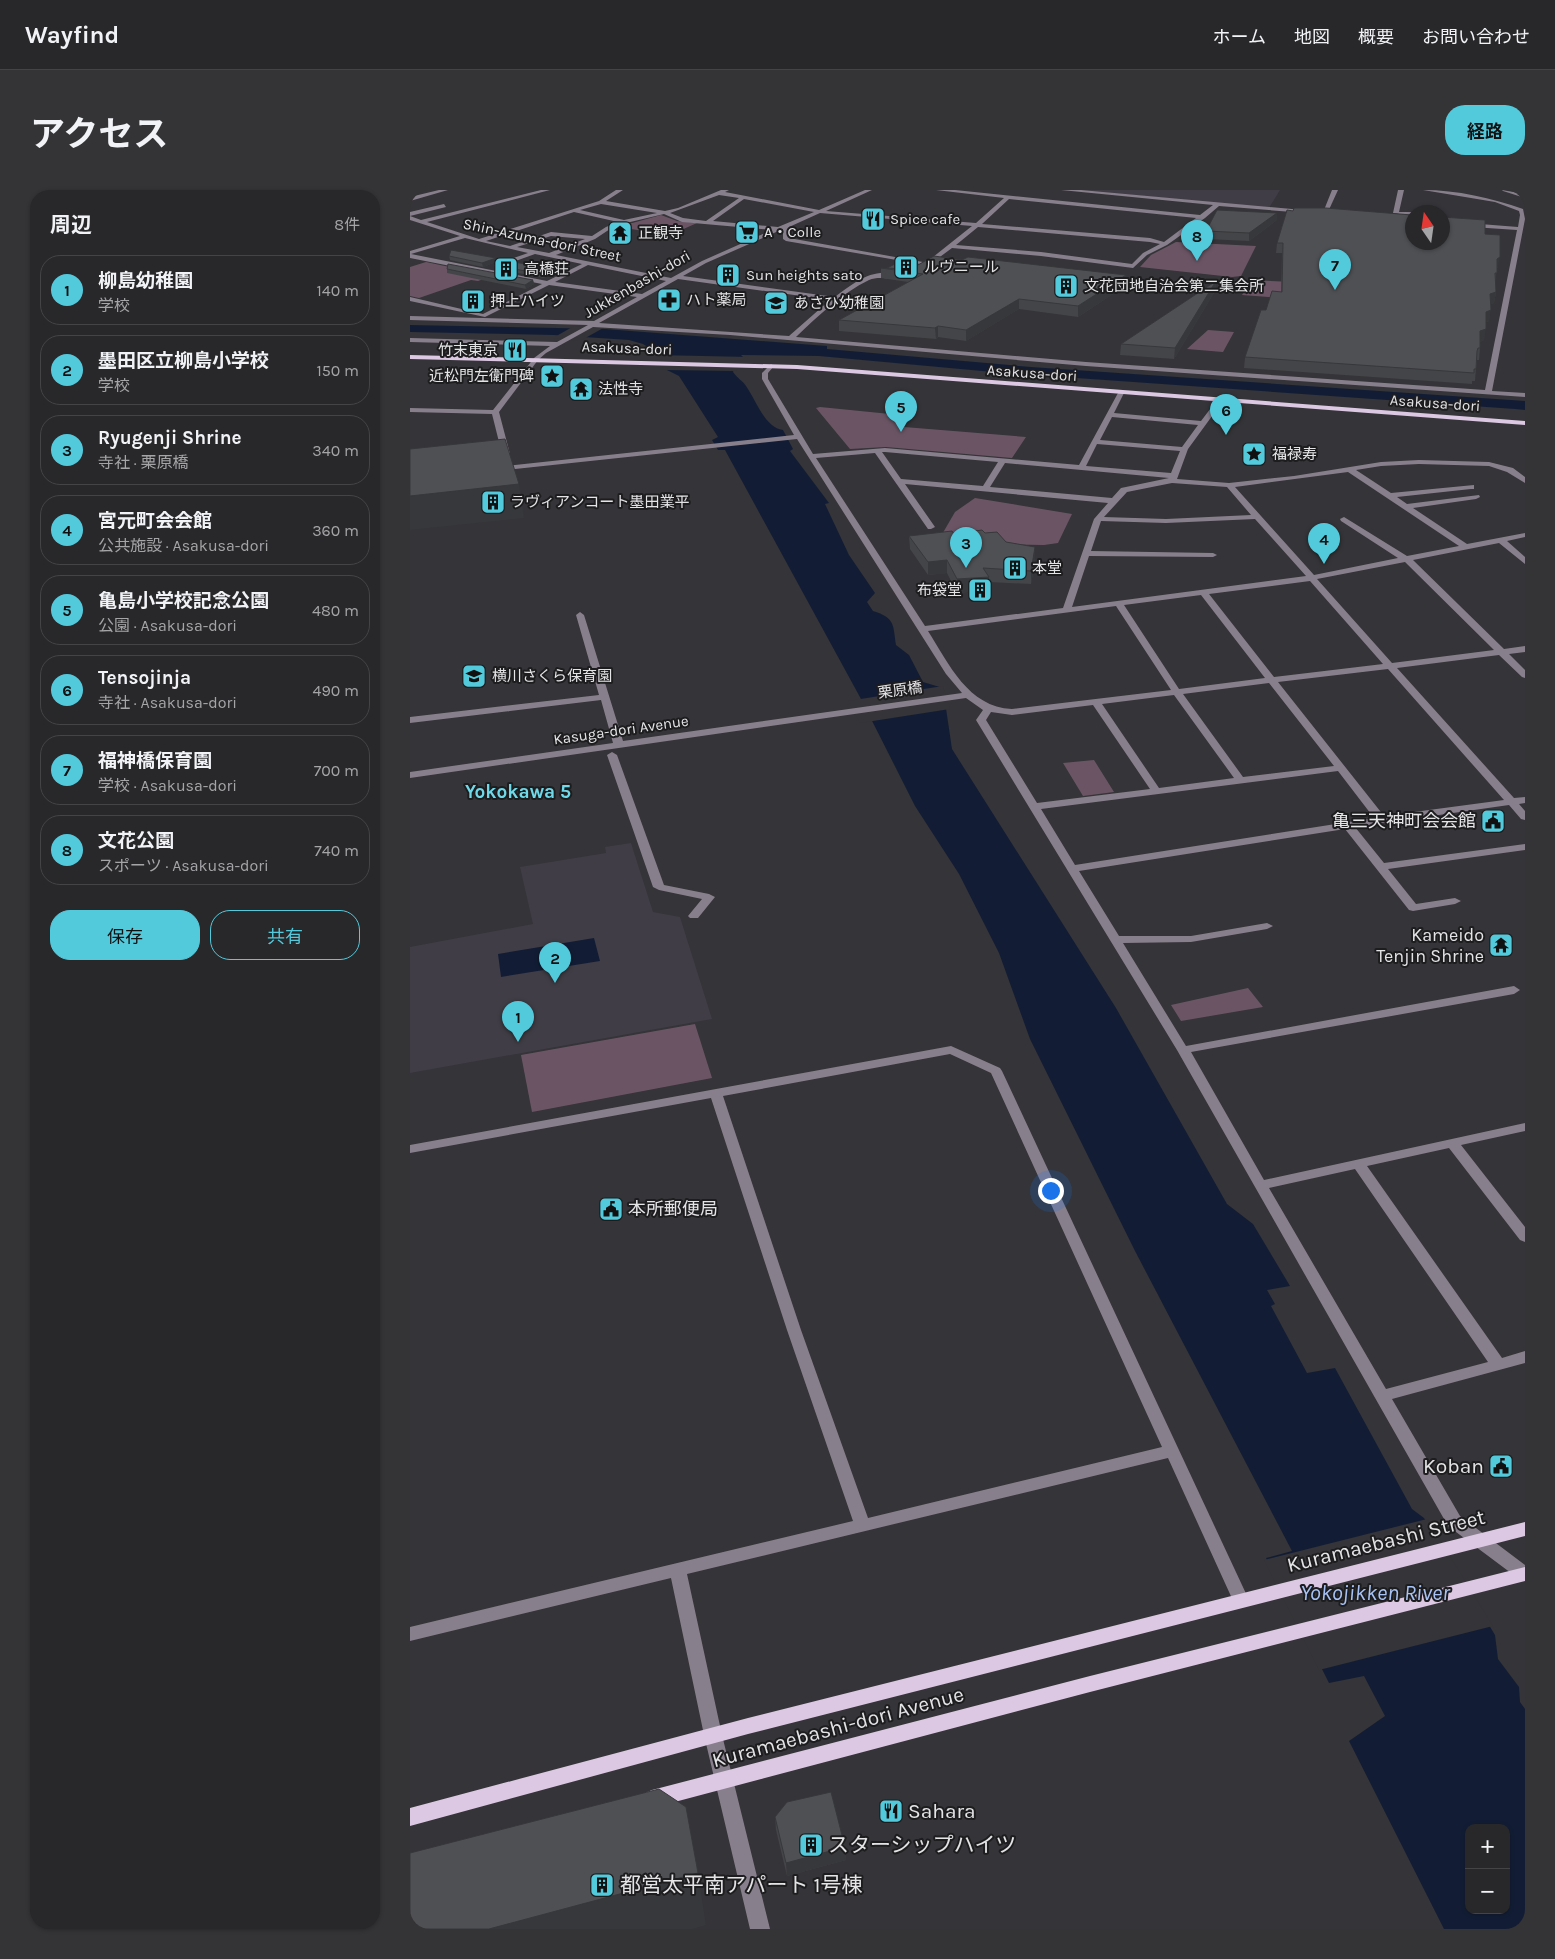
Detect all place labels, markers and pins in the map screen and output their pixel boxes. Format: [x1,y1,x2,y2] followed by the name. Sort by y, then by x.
[860,206,886,232] restaurant icon: Spice cafe
[890,210,960,228] place label: Spice cafe
[734,219,760,245] supermarket icon: A・Colle
[607,220,633,246] temple icon: 正観寺
[1181,220,1213,261] pin: 8
[764,223,821,241] place label: A・Colle
[638,224,683,242] place label: 正観寺
[1319,249,1351,290] pin: 7
[893,254,919,280] building icon: ルヴニール
[493,256,519,282] building icon: 高橋荘
[924,258,999,276] place label: ルヴニール
[524,260,569,278] place label: 高橋荘
[715,262,741,288] building icon: Sun heights sato
[746,266,863,284] place label: Sun heights sato
[1053,273,1079,299] building icon: 文花団地自治会第二集会所
[1084,277,1264,295] place label: 文花団地自治会第二集会所
[656,287,682,313] pharmacy icon: ハト薬局
[460,288,486,314] building icon: 押上ハイツ
[763,290,789,316] school or university icon: あさひ幼稚園
[686,291,746,309] place label: ハト薬局
[490,292,565,310] place label: 押上ハイツ
[794,294,884,312] place label: あさひ幼稚園
[502,337,528,363] restaurant icon: 竹末東京
[438,341,498,359] place label: 竹末東京
[539,363,565,389] place icon: 近松門左衛門碑
[429,367,534,385] place label: 近松門左衛門碑
[568,376,594,402] temple icon: 法性寺
[598,380,643,398] place label: 法性寺
[885,391,917,432] pin: 5
[1210,394,1242,435] pin: 6
[1241,441,1267,467] place icon: 福禄寿
[1272,445,1317,463] place label: 福禄寿
[480,489,506,515] building icon: ラヴィアンコート墨田業平
[510,493,689,511] place label: ラヴィアンコート墨田業平
[1308,523,1340,564] pin: 4
[950,527,982,568] pin: 3
[1002,555,1028,581] building icon: 本堂
[1032,559,1062,577] place label: 本堂
[967,577,993,603] building icon: 布袋堂
[917,581,962,599] place label: 布袋堂
[461,663,487,689] school or university icon: 横川さくら保育園
[492,667,612,685] place label: 横川さくら保育園
[1480,808,1506,834] public building icon: 亀三天神町会会館
[1332,810,1476,832] place label: 亀三天神町会会館
[1376,924,1484,967] place label: Kameido Tenjin Shrine
[1488,932,1514,958] temple icon: Kameido Tenjin Shrine
[539,942,571,983] pin: 2
[502,1001,534,1042] pin: 1
[598,1196,624,1222] public building icon: 本所郵便局
[628,1198,718,1220] place label: 本所郵便局
[1488,1453,1514,1479] public building icon: Koban
[1423,1454,1484,1478] place label: Koban
[878,1798,904,1824] restaurant icon: Sahara
[908,1799,976,1823] place label: Sahara
[798,1832,824,1858] building icon: スターシップハイツ
[828,1833,1016,1857] place label: スターシップハイツ
[589,1872,615,1898] building icon: 都営太平南アパート 1号棟
[620,1873,863,1897] place label: 都営太平南アパート 1号棟

